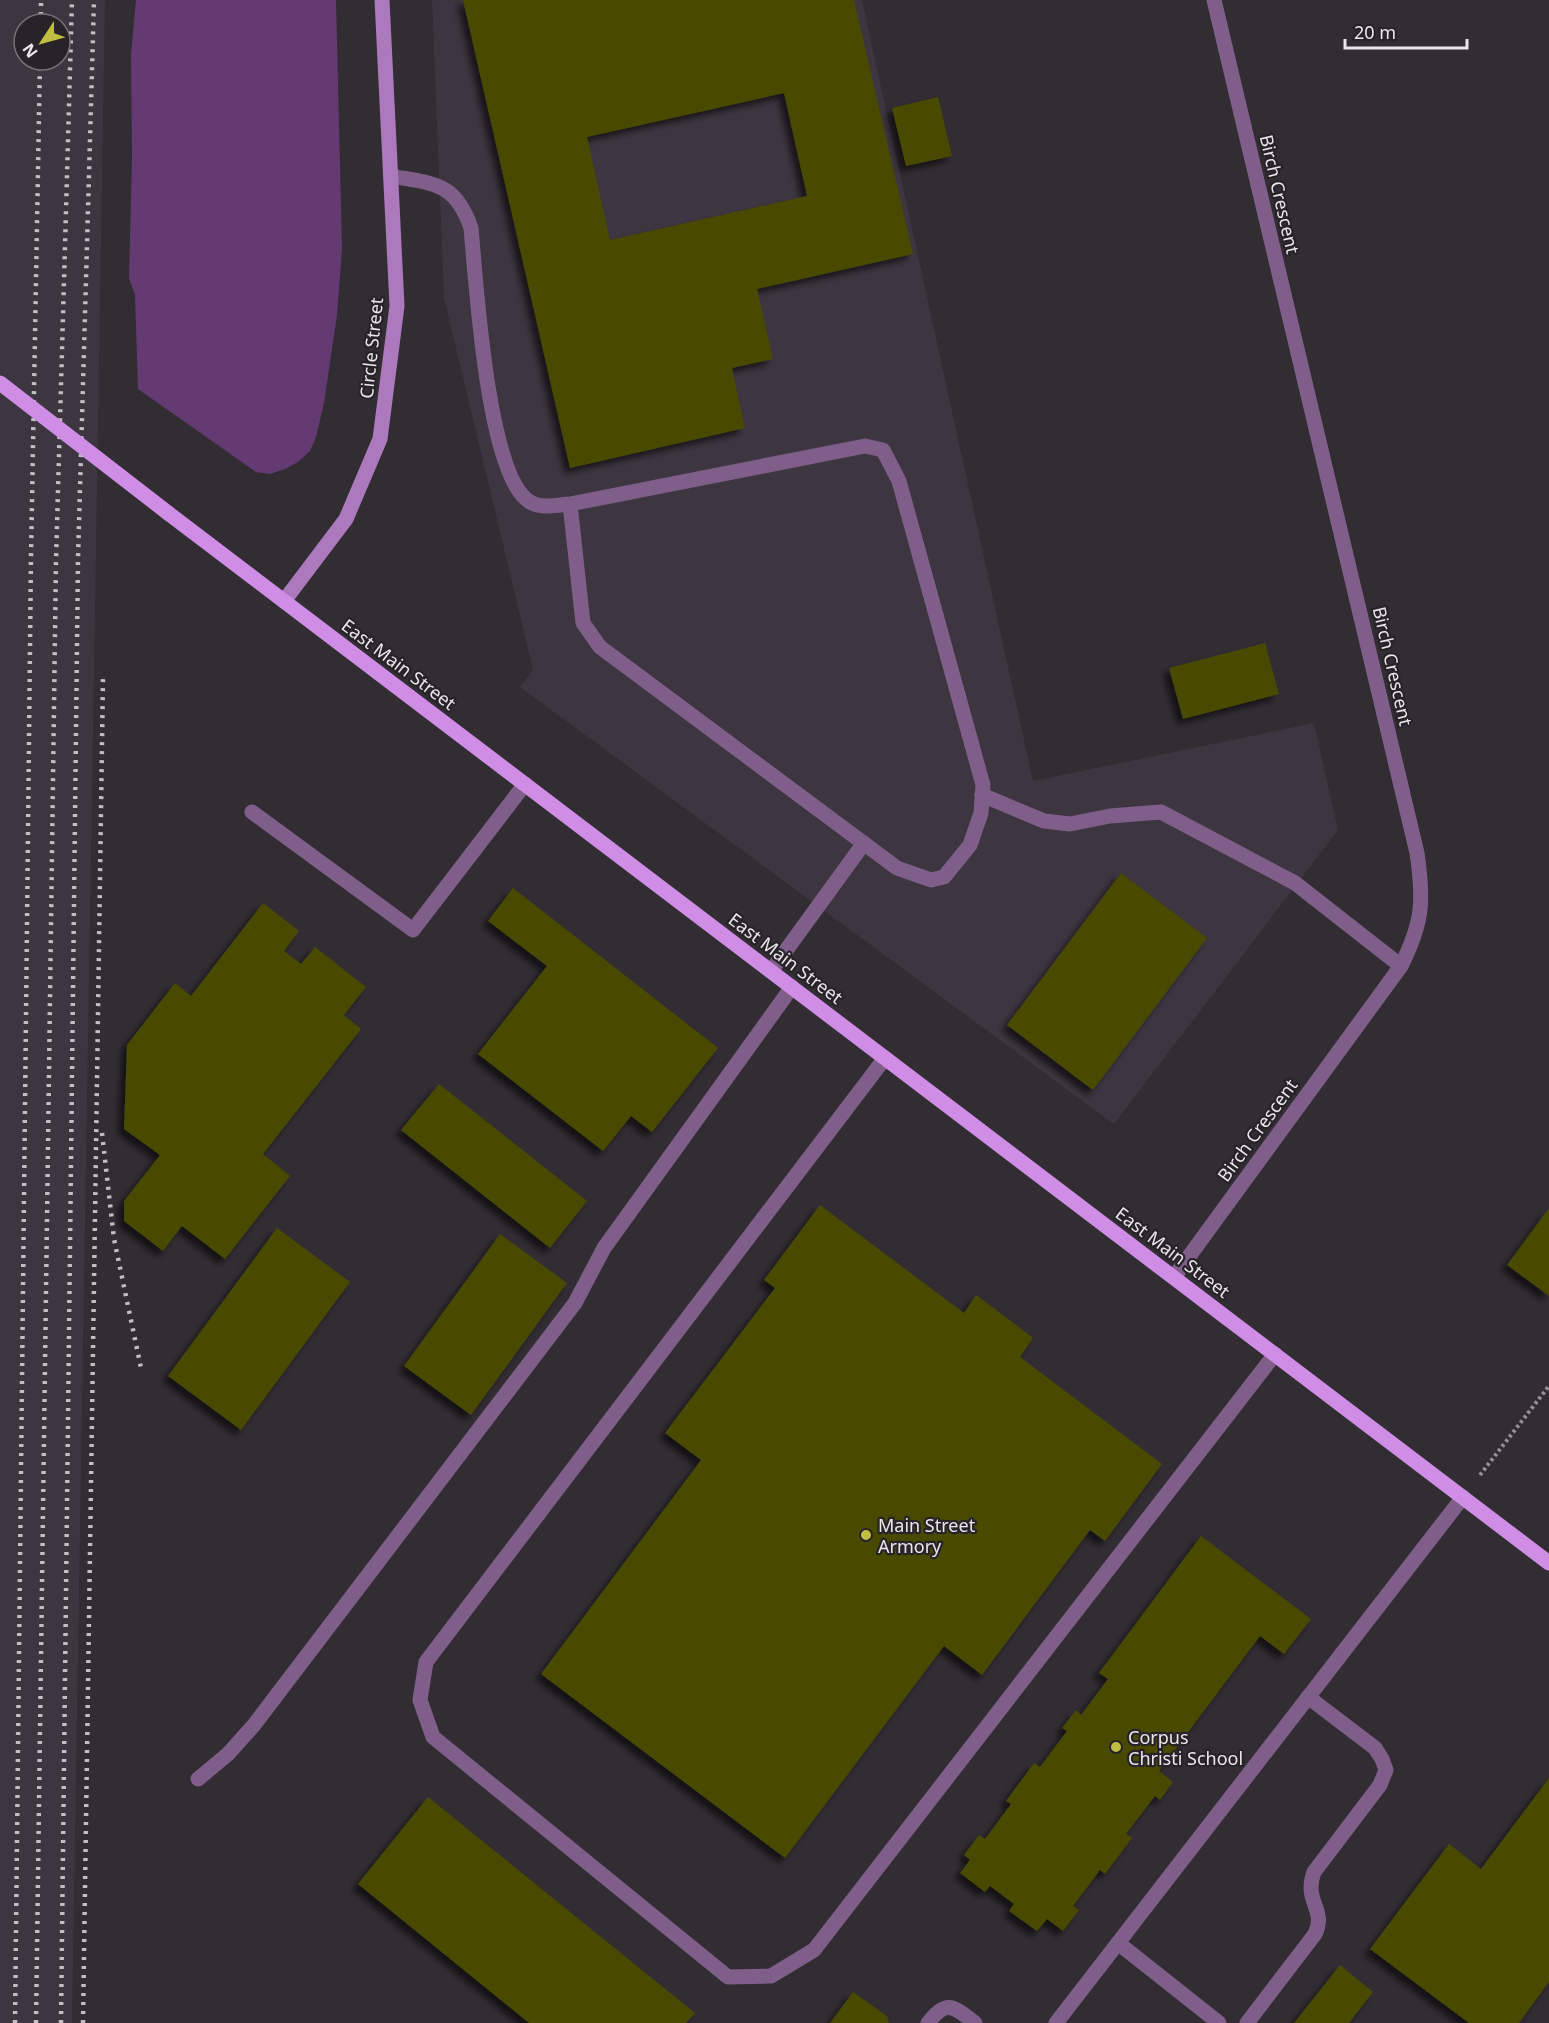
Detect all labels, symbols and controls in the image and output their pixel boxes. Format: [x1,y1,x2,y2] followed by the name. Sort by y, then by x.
[12,12,72,72] north arrow
[1345,12,1466,50] scale bar
[1354,20,1396,44] text: 20 m
[17,39,43,63] text: N
[1255,132,1305,256] street label: Birch Crescent
[354,296,388,400] street label: Circle Street
[1368,604,1418,728] street label: Birch Crescent
[337,613,461,715] street label: East Main Street
[724,907,848,1009] street label: East Main Street
[1212,1073,1303,1186] street label: Birch Crescent
[1111,1201,1235,1303] street label: East Main Street
[878,1513,976,1558] place label: Main Street Armory
[859,1528,873,1542] marker: Main Street Armory
[1128,1725,1243,1770] place label: Corpus Christi School
[1109,1740,1123,1754] marker: Corpus Christi School

